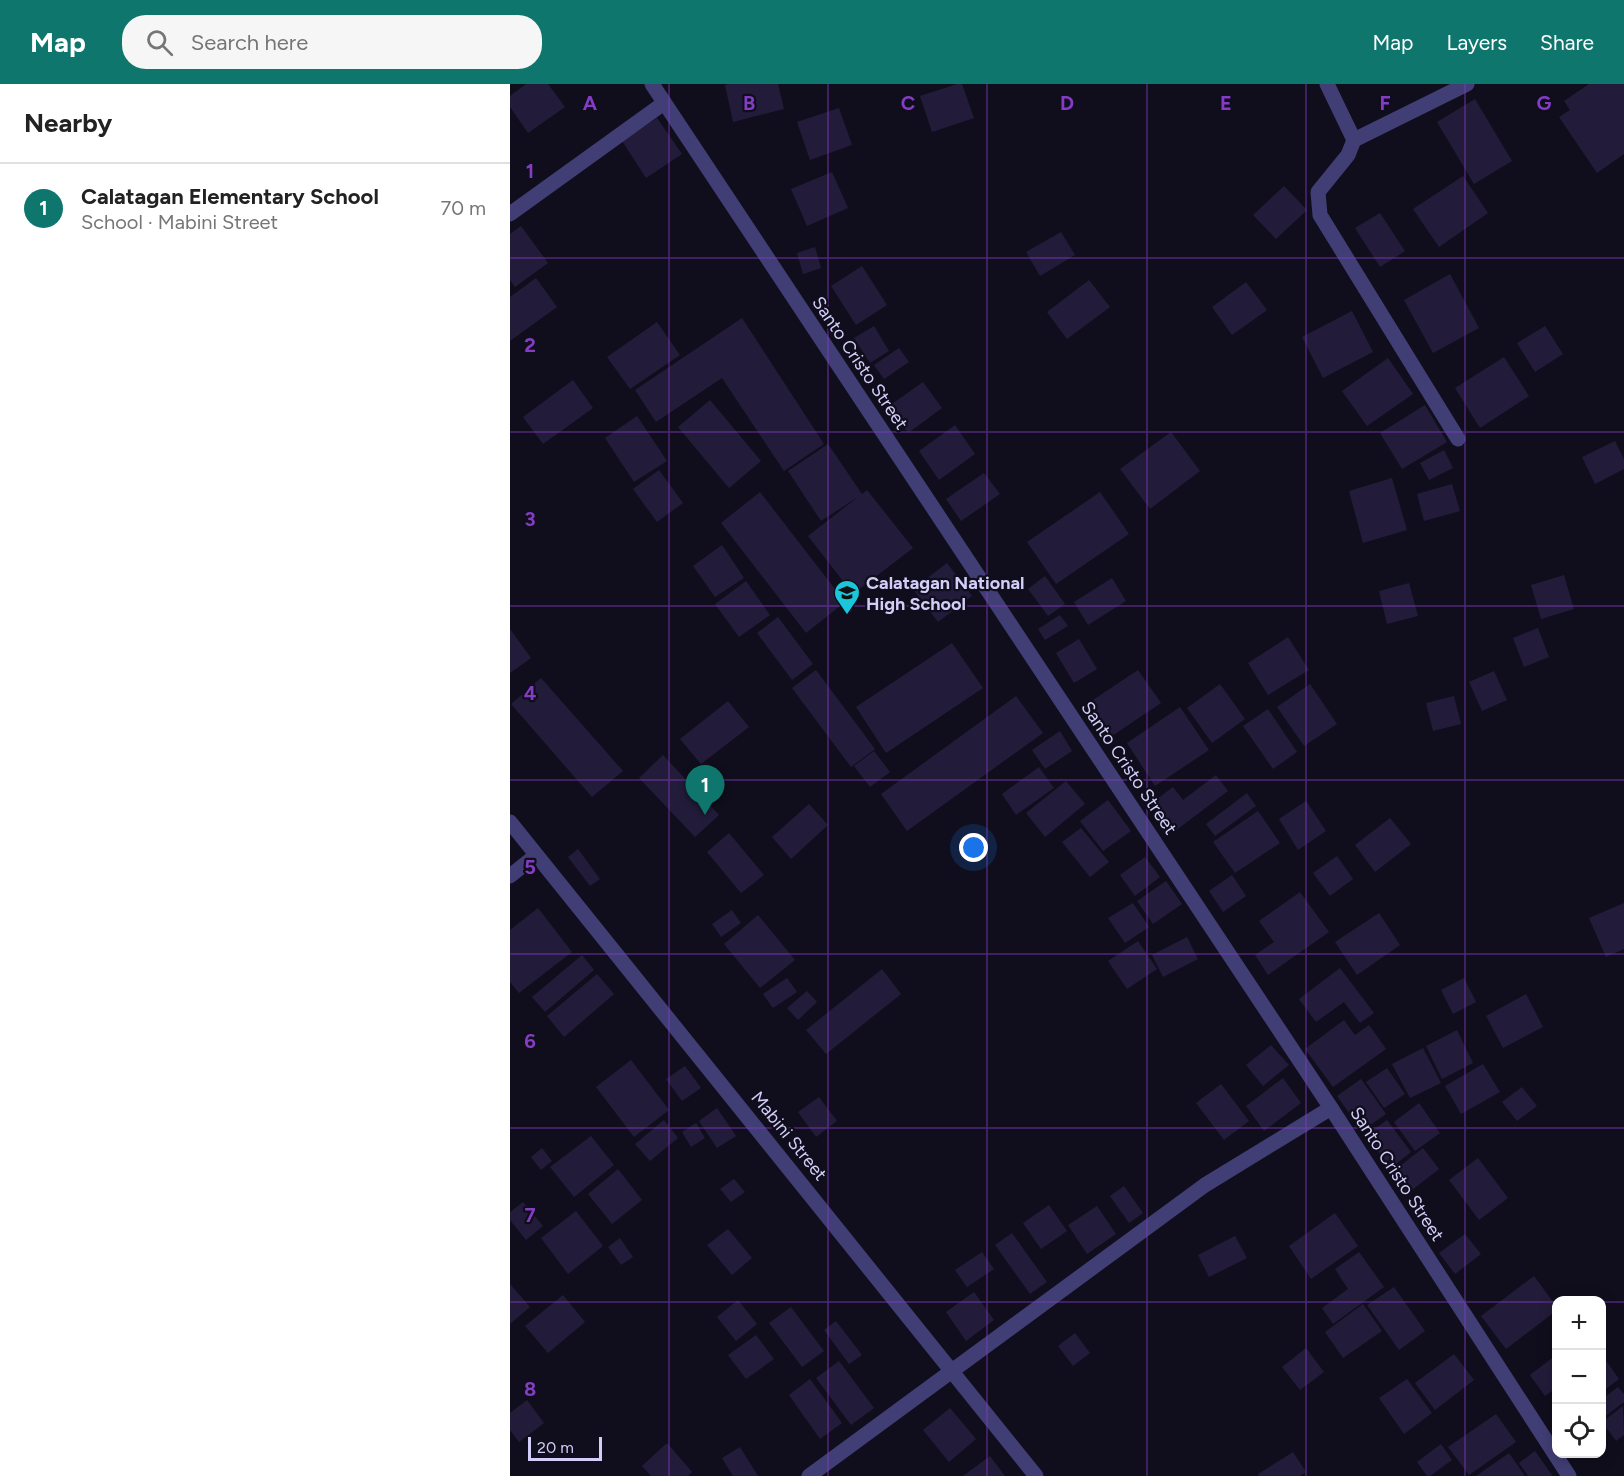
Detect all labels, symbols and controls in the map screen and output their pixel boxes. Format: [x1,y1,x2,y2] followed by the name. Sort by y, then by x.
[122,15,542,69] search box
[30,25,86,59] text: Map
[143,26,176,59] icon: search
[191,29,308,56] text: Search here
[1373,30,1413,55] text: Map
[1446,30,1507,55] text: Layers
[1540,30,1594,55] text: Share
[583,91,598,115] text: A
[743,91,755,115] text: B
[901,91,915,115] text: C
[1060,91,1074,115] text: D
[1220,91,1232,115] text: E
[1379,91,1391,115] text: F
[1537,91,1552,115] text: G
[24,107,112,139] text: Nearby
[526,159,534,183] text: 1
[81,183,379,210] text: Calatagan Elementary School
[39,196,48,220] text: 1
[440,196,486,220] text: 70 m
[81,210,278,234] text: School · Mabini Street
[807,292,913,434] street label: Santo Cristo Street
[524,333,536,357] text: 2
[524,507,536,531] text: 3
[866,572,1024,615] place label: Calatagan National High School
[832,578,862,616] school or university icon: Calatagan National High School
[524,681,537,705] text: 4
[1076,697,1182,839] street label: Santo Cristo Street
[686,766,724,815] pin: 1
[959,833,988,862] your location
[524,855,536,879] text: 5
[524,1029,536,1053] text: 6
[746,1087,832,1185] street label: Mabini Street
[1345,1103,1449,1245] street label: Santo Cristo Street
[524,1203,536,1227] text: 7
[1552,1296,1606,1458] map controls
[1552,1296,1606,1350] button: +
[1552,1350,1606,1404] button: −
[524,1377,536,1401] text: 8
[1552,1404,1606,1458] button: locate
[528,1434,602,1462] scale bar
[537,1438,574,1457] text: 20 m

